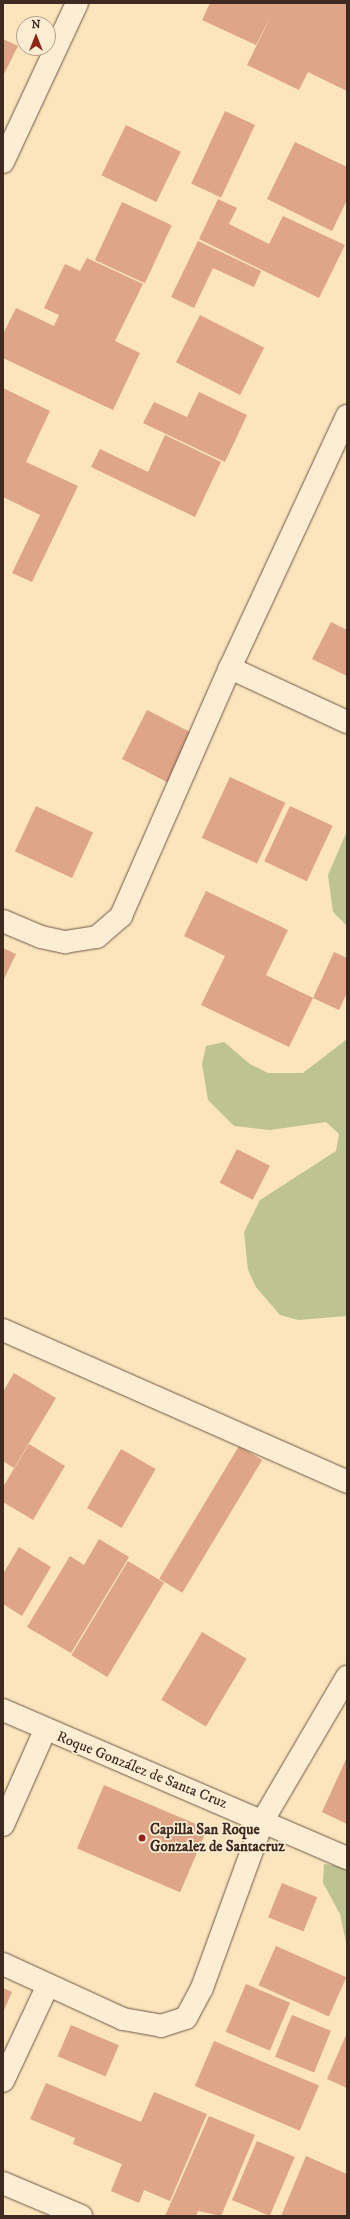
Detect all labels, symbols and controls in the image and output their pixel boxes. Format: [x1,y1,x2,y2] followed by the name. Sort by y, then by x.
[16,16,56,56] north arrow
[31,18,41,32] text: N
[54,1727,230,1813] street label: Roque González de Santa Cruz
[150,1820,285,1855] place label: Capilla San Roque Gonzalez de Santacruz
[137,1833,147,1843] marker: Capilla San Roque Gonzalez de Santacruz

